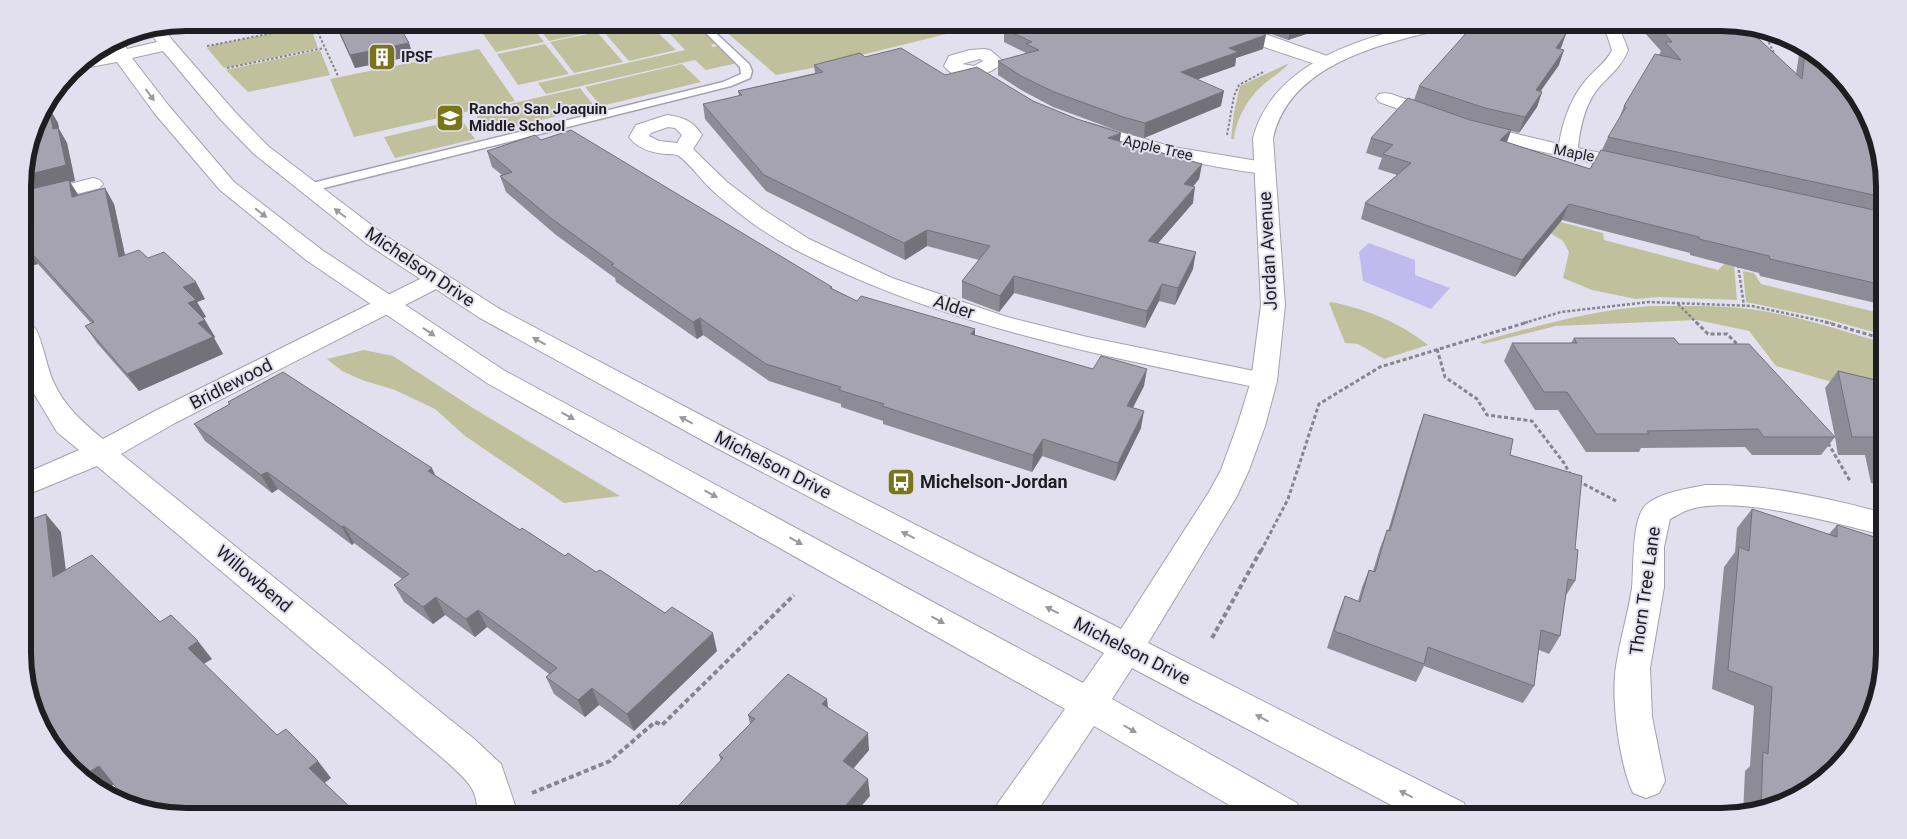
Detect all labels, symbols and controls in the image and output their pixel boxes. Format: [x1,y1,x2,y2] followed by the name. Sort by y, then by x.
[367,42,397,72] building icon: IPSF
[401,48,433,66] place label: IPSF
[145,88,156,101] one-way arrow
[469,100,607,135] place label: Rancho San Joaquin Middle School
[435,103,465,133] school or university icon: Rancho San Joaquin Middle School
[1121,131,1195,165] street label: Apple Tree
[1552,140,1596,166] street label: Maple
[1254,191,1281,311] street label: Jordan Avenue
[254,207,267,218] one-way arrow
[334,207,347,218] one-way arrow
[361,222,479,311] street label: Michelson Drive
[931,290,977,323] street label: Alder
[422,327,436,337] one-way arrow
[533,336,546,345] one-way arrow
[186,354,276,413] street label: Bridlewood
[561,412,575,420] one-way arrow
[679,416,693,424] one-way arrow
[712,426,835,503] street label: Michelson Drive
[886,467,916,497] bus stop icon: Michelson-Jordan
[920,471,1068,492] place label: Michelson-Jordan
[703,490,718,498] one-way arrow
[1625,525,1664,657] street label: Thorn Tree Lane
[901,531,915,539] one-way arrow
[789,537,803,545] one-way arrow
[212,541,297,616] street label: Willowbend
[1045,606,1059,614] one-way arrow
[1071,612,1194,689] street label: Michelson Drive
[931,616,945,624] one-way arrow
[1256,714,1269,723] one-way arrow
[1124,724,1137,733] one-way arrow
[1399,790,1414,798] one-way arrow

